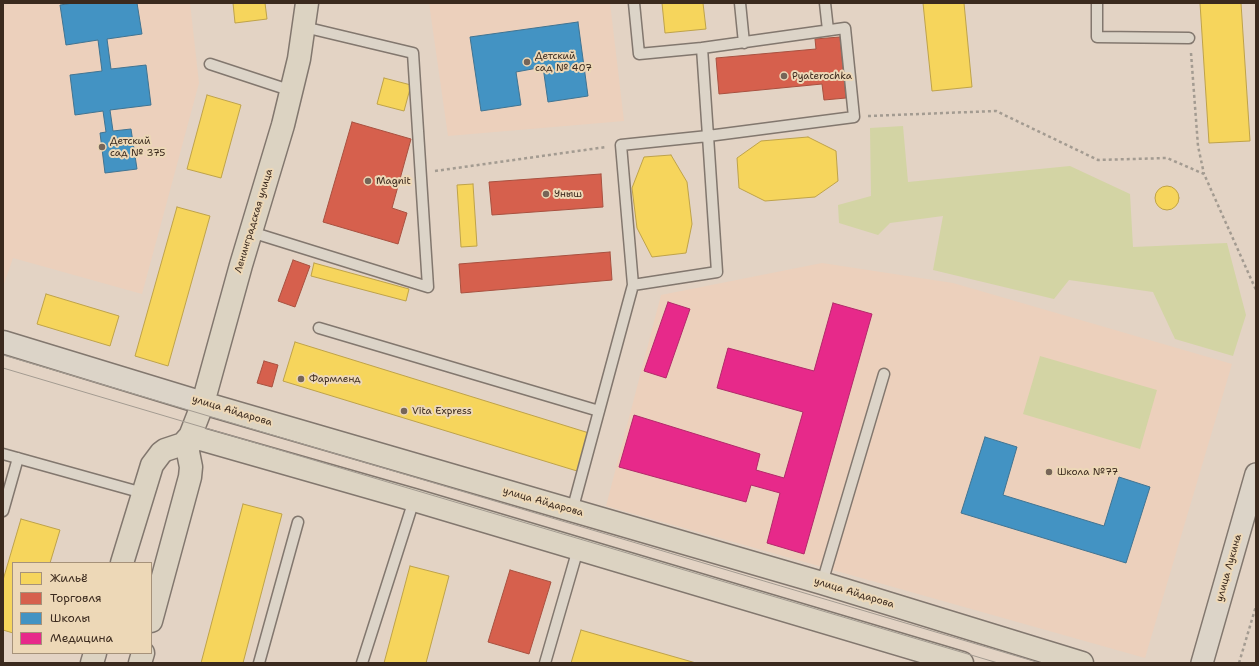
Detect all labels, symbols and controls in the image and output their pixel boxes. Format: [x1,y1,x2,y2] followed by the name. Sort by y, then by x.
[535,50,592,74] place label: Детский сад № 407
[522,57,532,67] marker: Детский сад № 407
[792,70,852,82] place label: Pyaterochka
[779,71,789,81] marker: Pyaterochka
[110,135,165,158] place label: Детский сад № 375
[97,142,107,152] marker: Детский сад № 375
[232,167,276,275] street label: Ленинградская улица
[376,175,411,187] place label: Magnit
[363,176,373,186] marker: Magnit
[554,188,582,200] place label: Уныш
[541,189,551,199] marker: Уныш
[309,373,361,385] place label: Фармленд
[296,374,306,384] marker: Фармленд
[191,393,273,429] street label: улица Айдарова
[412,405,472,417] place label: Vita Express
[399,406,409,416] marker: Vita Express
[1057,466,1118,478] place label: Школа №77
[1044,467,1054,477] marker: Школа №77
[501,485,585,519] street label: улица Айдарова
[1214,533,1244,603] street label: улица Лукина
[12,562,152,654] legend
[50,570,88,586] text: Жильё
[813,575,895,611] street label: улица Айдарова
[50,590,102,606] text: Торговля
[50,610,90,626] text: Школы
[50,630,113,646] text: Медицина

